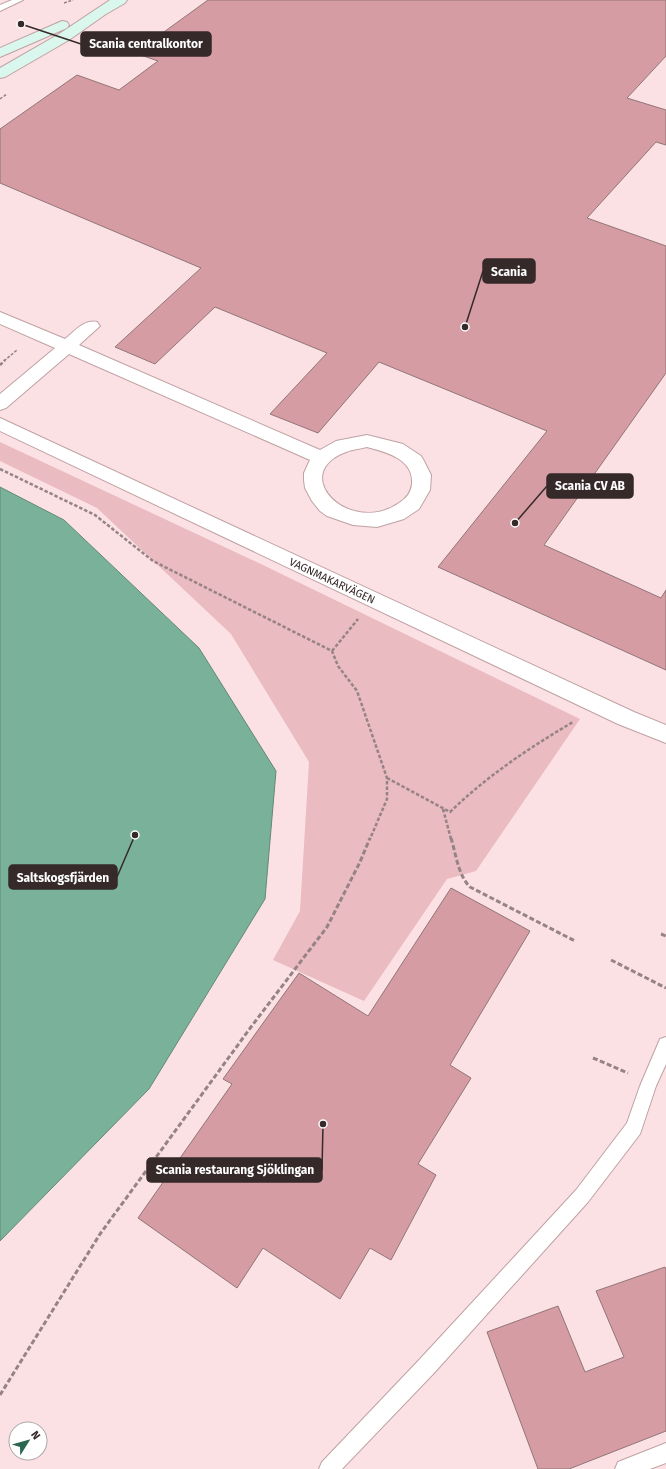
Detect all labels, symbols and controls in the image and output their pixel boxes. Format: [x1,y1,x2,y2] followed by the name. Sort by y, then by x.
[81,32,211,56] callout: Scania centralkontor
[89,37,203,51] text: Scania centralkontor
[483,259,535,283] callout: Scania
[491,265,527,279] text: Scania
[547,474,633,498] callout: Scania CV AB
[555,479,626,493] text: Scania CV AB
[287,554,377,607] street label: VAGNMAKARVÄGEN
[9,865,117,889] callout: Saltskogsfjärden
[17,871,109,885] text: Saltskogsfjärden
[147,1158,322,1182] callout: Scania restaurang Sjöklingan
[156,1163,314,1177] text: Scania restaurang Sjöklingan
[8,1421,48,1461] north arrow
[28,1428,43,1442] text: N

